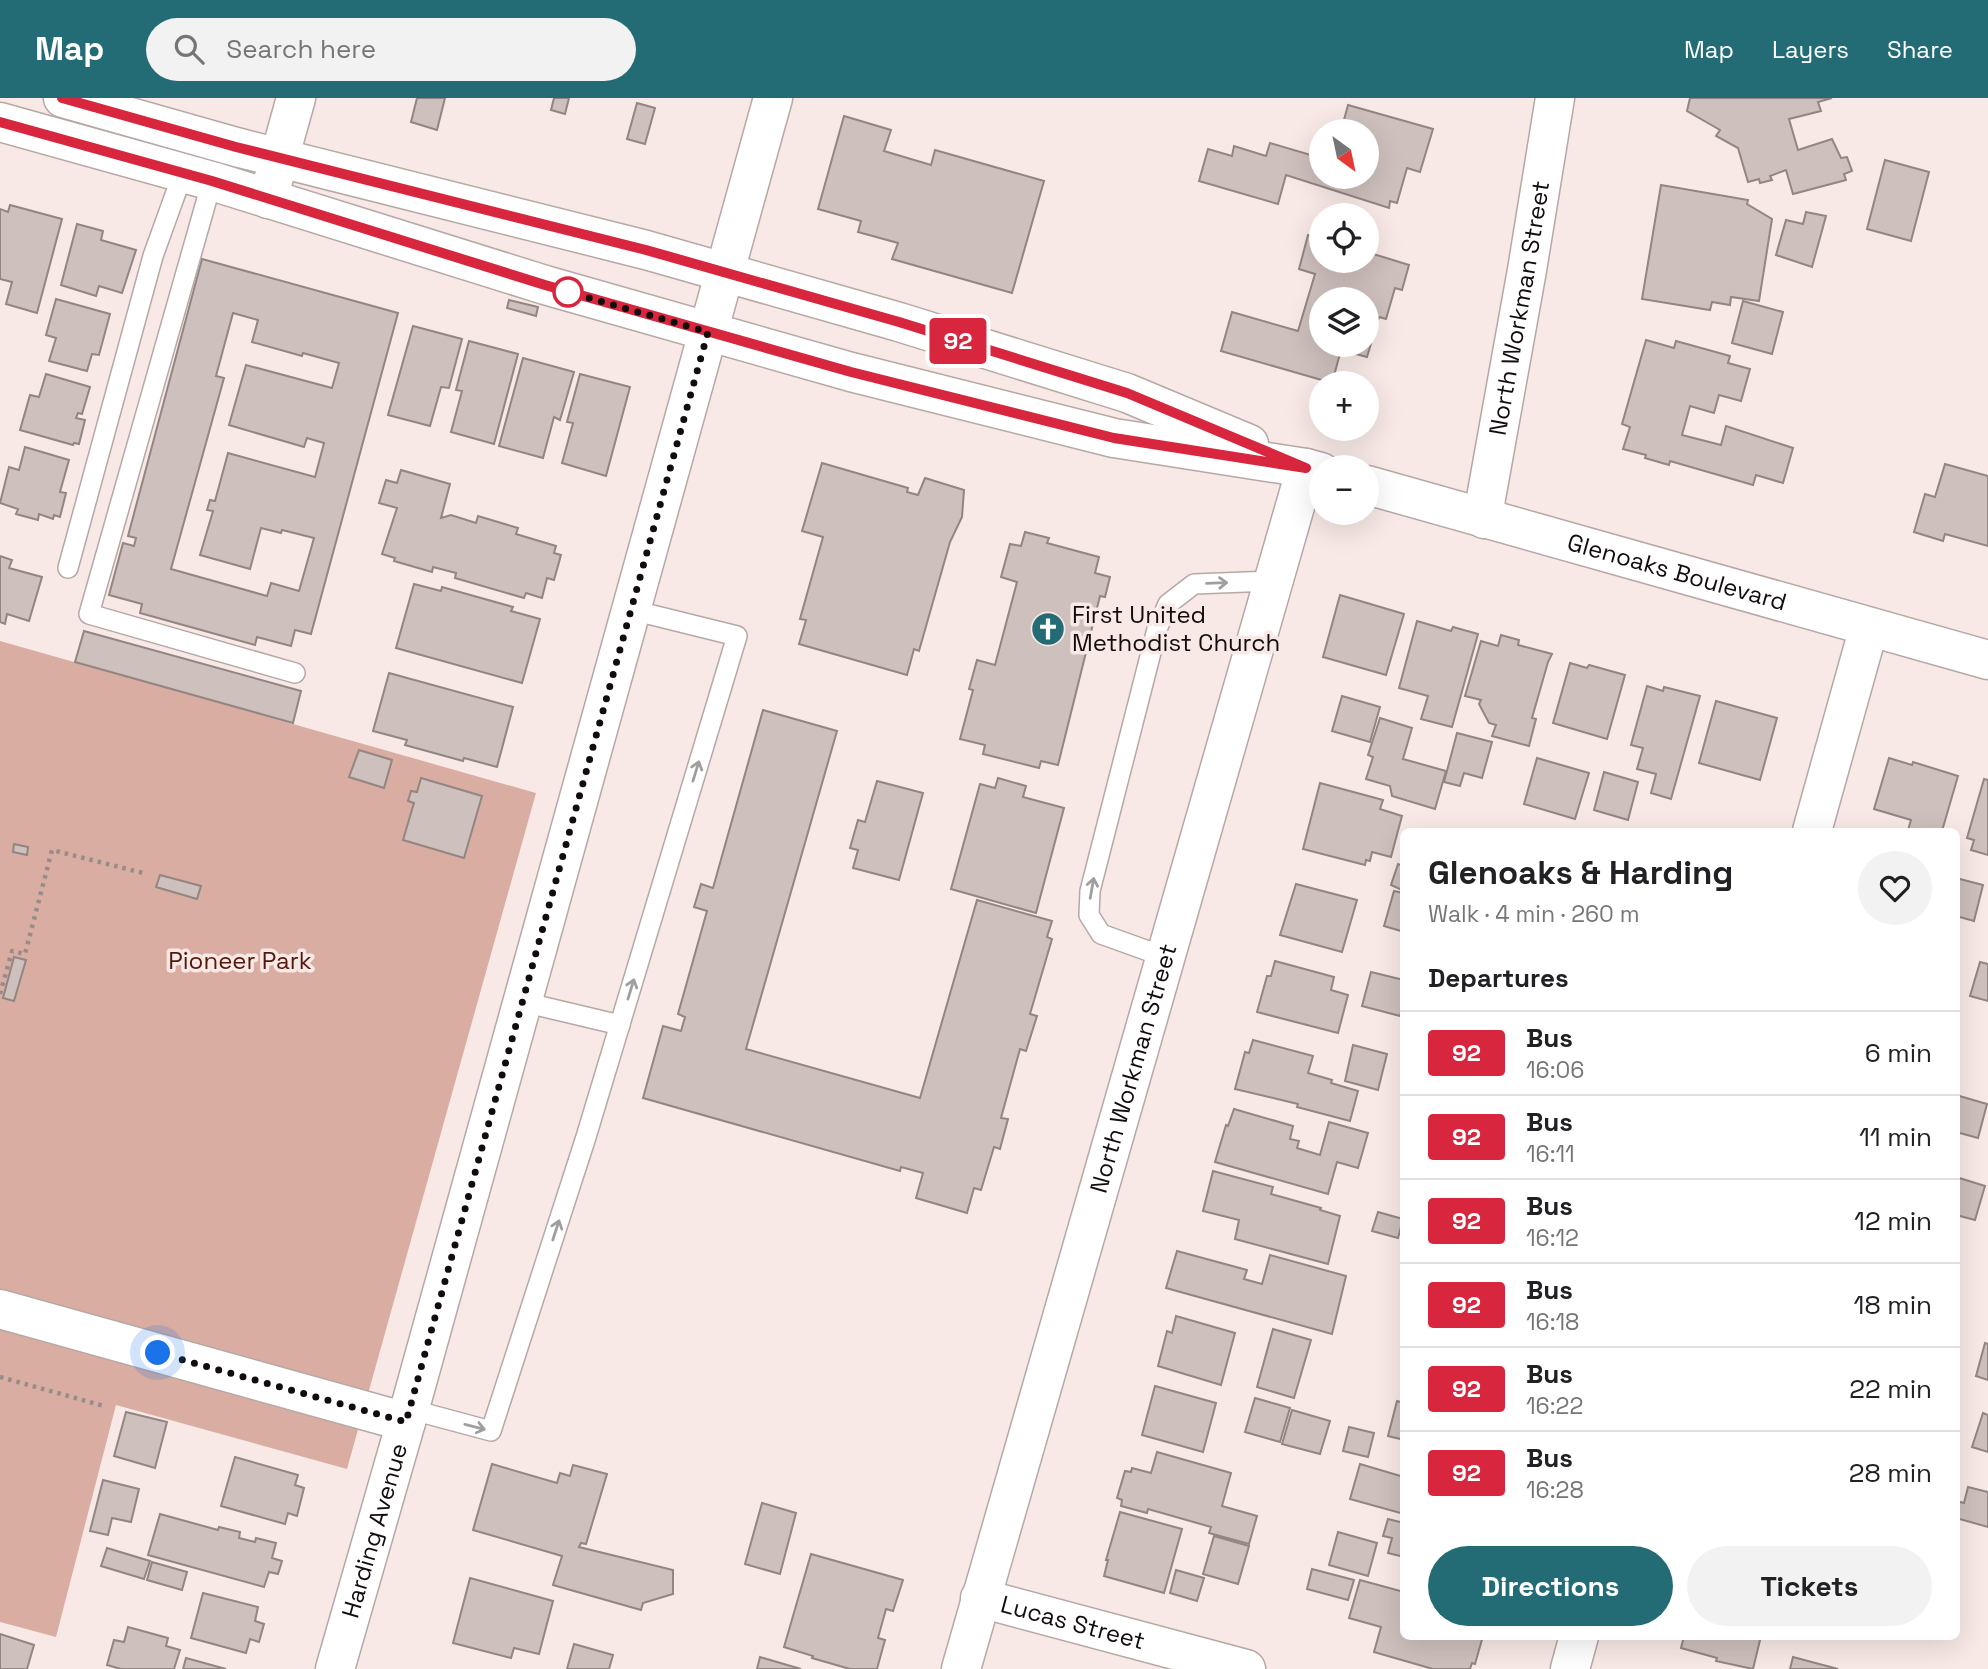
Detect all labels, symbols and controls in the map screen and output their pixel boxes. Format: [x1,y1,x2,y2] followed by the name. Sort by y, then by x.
[146,18,636,81] search box
[35,28,104,70] text: Map
[170,30,208,68] icon: search
[226,32,376,66] text: Search here
[1684,34,1734,65] text: Map
[1772,34,1849,65] text: Layers
[1887,34,1953,65] text: Share
[1309,119,1379,189] north arrow
[1309,119,1379,525] map controls
[1482,178,1556,438] street label: North Workman Street
[1309,203,1379,273] button: locate
[553,277,583,307] unlabelled marker
[1309,287,1379,357] button: layers
[926,318,990,364] line badge: 92
[943,325,973,356] text: 92
[1309,371,1379,441] button: +
[1309,455,1379,525] button: −
[1564,526,1790,617] street label: Glenoaks Boulevard
[1205,577,1228,590] one-way arrow
[1072,599,1280,658] place label: First United Methodist Church
[1029,610,1067,648] church icon: First United Methodist Church
[691,760,704,782] one-way arrow
[1858,851,1932,925] button: heart
[1428,852,1733,894] text: Glenoaks & Harding
[1086,877,1099,900] one-way arrow
[1428,899,1640,929] text: Walk · 4 min · 260 m
[1083,940,1184,1196] street label: North Workman Street
[168,945,312,976] park label: Pioneer Park
[1428,961,1569,995] text: Departures
[625,978,638,1000] one-way arrow
[1526,1021,1573,1055] text: Bus
[1865,1036,1932,1070] text: 6 min
[1452,1037,1481,1068] text: 92
[1526,1055,1584,1085] text: 16:06
[1526,1105,1573,1139] text: Bus
[1859,1120,1932,1154] text: 11 min
[1452,1121,1481,1152] text: 92
[1526,1139,1575,1169] text: 16:11
[1526,1189,1573,1223] text: Bus
[1854,1204,1932,1238] text: 12 min
[1452,1205,1481,1236] text: 92
[551,1219,564,1241] one-way arrow
[1526,1223,1579,1253] text: 16:12
[1526,1273,1573,1307] text: Bus
[1854,1288,1932,1322] text: 18 min
[1452,1289,1481,1320] text: 92
[1526,1307,1579,1337] text: 16:18
[140,1335,175,1370] your location
[1526,1357,1573,1391] text: Bus
[1849,1372,1932,1406] text: 22 min
[1452,1373,1481,1404] text: 92
[1526,1391,1583,1421] text: 16:22
[464,1421,486,1434] one-way arrow
[334,1440,414,1621] street label: Harding Avenue
[1526,1441,1573,1475] text: Bus
[1849,1456,1932,1490] text: 28 min
[1452,1457,1481,1488] text: 92
[1526,1475,1584,1505] text: 16:28
[1428,1546,1673,1626] button: Directions
[1687,1546,1932,1626] button: Tickets
[997,1588,1148,1656] street label: Lucas Street

